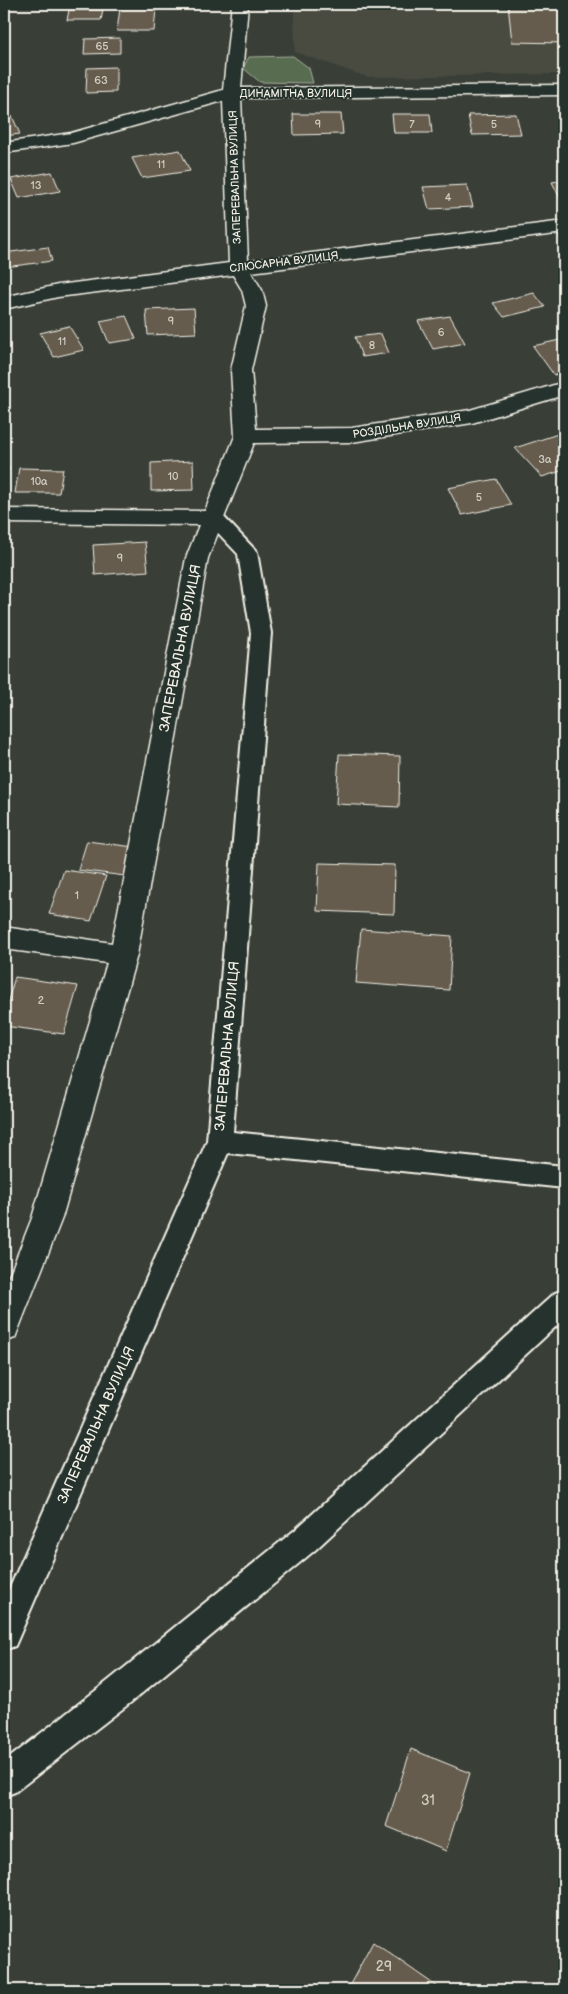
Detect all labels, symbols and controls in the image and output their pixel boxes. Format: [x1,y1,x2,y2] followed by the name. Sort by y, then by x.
[95,40,109,53] house number: 65
[94,74,108,87] house number: 63
[240,87,352,100] street label: ДИНАМІТНА ВУЛИЦЯ
[226,110,244,244] street label: ЗАПЕРЕВАЛЬНА ВУЛИЦЯ
[315,118,321,131] house number: 9
[409,118,415,131] house number: 7
[491,118,497,131] house number: 5
[157,158,165,171] house number: 11
[30,179,42,192] house number: 13
[445,191,452,204] house number: 4
[229,249,339,275] street label: СЛЮСАРНА ВУЛИЦЯ
[168,315,174,328] house number: 9
[438,326,445,339] house number: 6
[58,335,66,348] house number: 11
[369,339,375,352] house number: 8
[352,411,462,441] street label: РОЗДІЛЬНА ВУЛИЦЯ
[538,453,552,466] house number: 3а
[168,470,179,483] house number: 10
[30,475,48,488] house number: 10а
[476,491,482,504] house number: 5
[117,552,123,565] house number: 9
[155,563,205,733] street label: ЗАПЕРЕВАЛЬНА ВУЛИЦЯ
[75,889,79,902] house number: 1
[211,960,243,1132] street label: ЗАПЕРЕВАЛЬНА ВУЛИЦЯ
[38,994,45,1007] house number: 2
[54,1344,138,1506] street label: ЗАПЕРЕВАЛЬНА ВУЛИЦЯ
[421,1792,435,1809] house number: 31
[376,1958,392,1975] house number: 29

